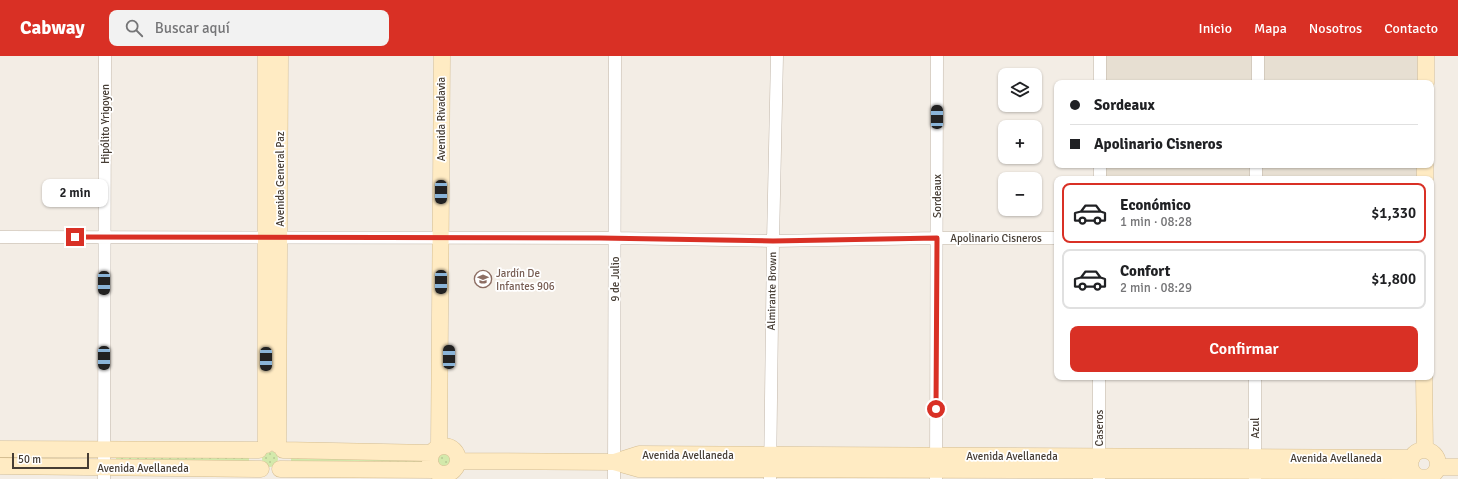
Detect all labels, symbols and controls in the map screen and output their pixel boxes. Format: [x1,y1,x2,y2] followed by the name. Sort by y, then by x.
[109,10,389,46] search box
[20,16,85,40] text: Cabway
[123,17,145,39] icon: search
[155,19,230,37] text: Buscar aquí
[1199,20,1232,37] text: Inicio
[1254,20,1287,37] text: Mapa
[1309,20,1362,37] text: Nosotros
[1384,20,1438,37] text: Contacto
[998,68,1042,216] map controls
[998,68,1042,112] button: layers
[435,76,448,161] street label: Avenida Rivadavia
[99,84,112,164] street label: Hipólito Yrigoyen
[1094,96,1155,114] text: Sordeaux
[931,105,943,129] car
[998,120,1042,164] button: +
[274,131,287,227] street label: Avenida General Paz
[1094,135,1222,153] text: Apolinario Cisneros
[998,172,1042,216] button: −
[931,174,944,218] street label: Sordeaux
[42,179,108,207] callout: 2 min
[435,180,447,204] car
[59,185,91,201] text: 2 min
[1072,195,1108,231] icon: car
[1120,196,1191,214] text: Económico
[1371,204,1416,222] text: $1,330
[1120,214,1192,230] text: 1 min · 08:28
[66,228,84,246] route end
[950,232,1042,245] street label: Apolinario Cisneros
[765,252,779,330] street label: Almirante Brown
[609,256,622,301] street label: 9 de Julio
[1072,261,1108,297] icon: car
[1120,262,1170,280] text: Confort
[496,267,555,293] place label: Jardín De Infantes 906
[473,269,493,289] school or university icon: Jardín De Infantes 906
[435,270,447,294] car
[1371,270,1416,288] text: $1,800
[98,271,110,295] car
[1120,280,1192,296] text: 2 min · 08:29
[1070,326,1418,372] button: Confirmar
[443,345,455,369] car
[98,346,110,370] car
[260,347,272,371] car
[927,400,945,418] route start
[1093,409,1106,446] street label: Caseros
[1249,418,1262,438] street label: Azul
[642,449,734,462] street label: Avenida Avellaneda
[966,450,1058,463] street label: Avenida Avellaneda
[12,451,89,470] scale bar
[1290,452,1382,465] street label: Avenida Avellaneda
[18,453,41,466] text: 50 m
[97,462,189,475] street label: Avenida Avellaneda

